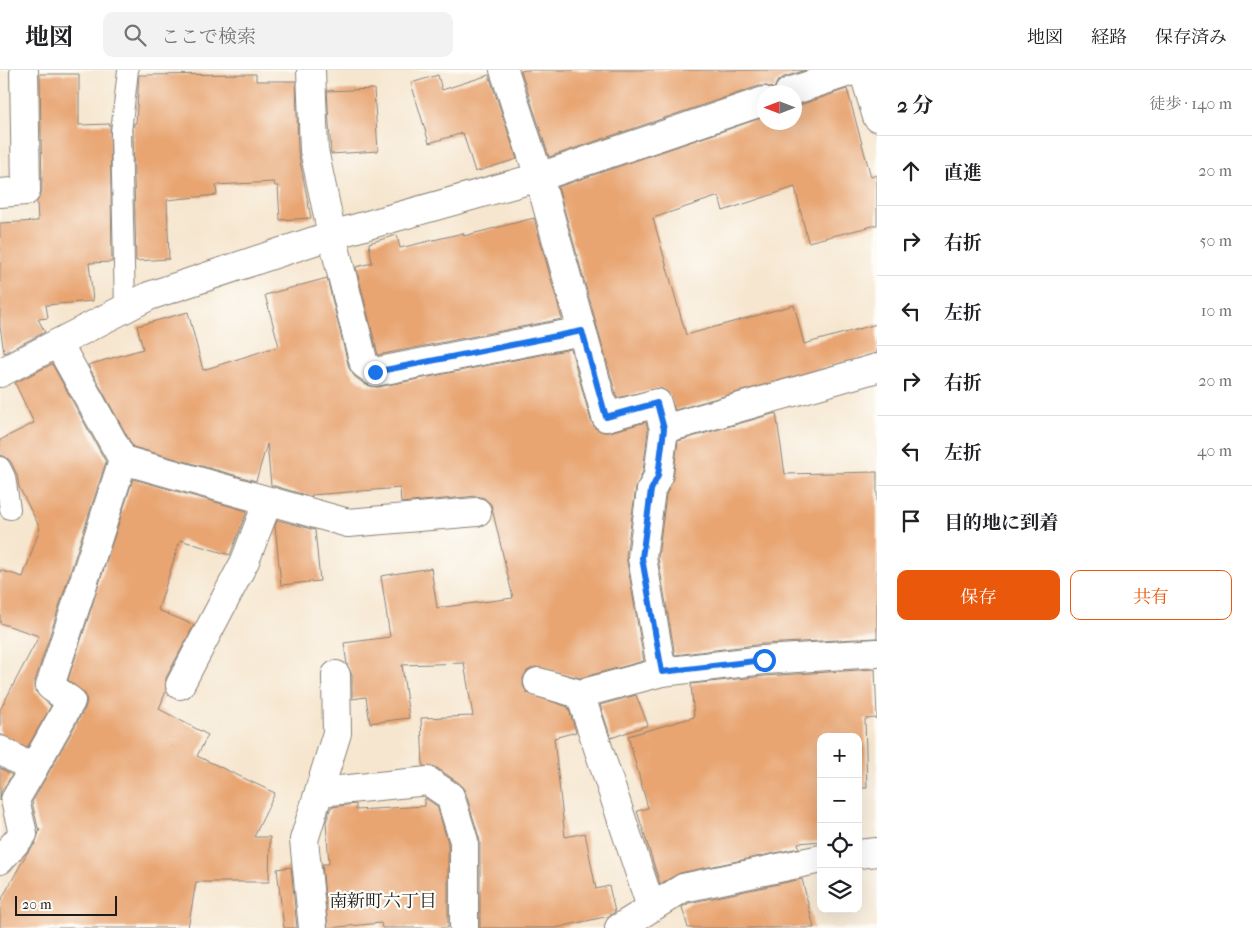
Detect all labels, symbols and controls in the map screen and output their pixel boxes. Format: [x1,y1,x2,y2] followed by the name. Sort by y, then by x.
[103,12,453,57] search box
[121,21,149,49] icon: search
[25,23,73,51] text: 地図
[161,26,256,48] text: ここで検索
[1027,27,1063,48] text: 地図
[1091,27,1127,48] text: 経路
[1155,27,1227,48] text: 保存済み
[757,85,802,130] north arrow
[897,93,933,117] text: 2 分
[1149,94,1232,113] text: 徒歩 · 140 m
[897,157,925,185] icon: ahead
[1198,161,1232,180] text: 20 m
[944,162,982,184] text: 直進
[897,227,925,255] icon: right
[1200,231,1232,250] text: 50 m
[944,232,982,254] text: 右折
[897,297,925,325] icon: left
[1201,301,1232,320] text: 10 m
[944,302,982,324] text: 左折
[364,361,387,384] route end
[897,367,925,395] icon: right
[1198,371,1232,390] text: 20 m
[944,372,982,394] text: 右折
[897,437,925,465] icon: left
[1197,441,1232,460] text: 40 m
[944,442,982,464] text: 左折
[897,507,925,535] icon: arrive
[944,512,1058,534] text: 目的地に到着
[897,570,1060,620] button: 保存
[1070,570,1232,620] button: 共有
[753,649,776,672] route start
[817,733,862,913] map controls
[817,733,862,778] button: +
[817,778,862,823] button: −
[817,823,862,868] button: locate
[817,868,862,913] button: layers
[329,891,437,912] district label: 南新町六丁目
[15,893,118,916] scale bar
[22,896,52,913] text: 20 m

